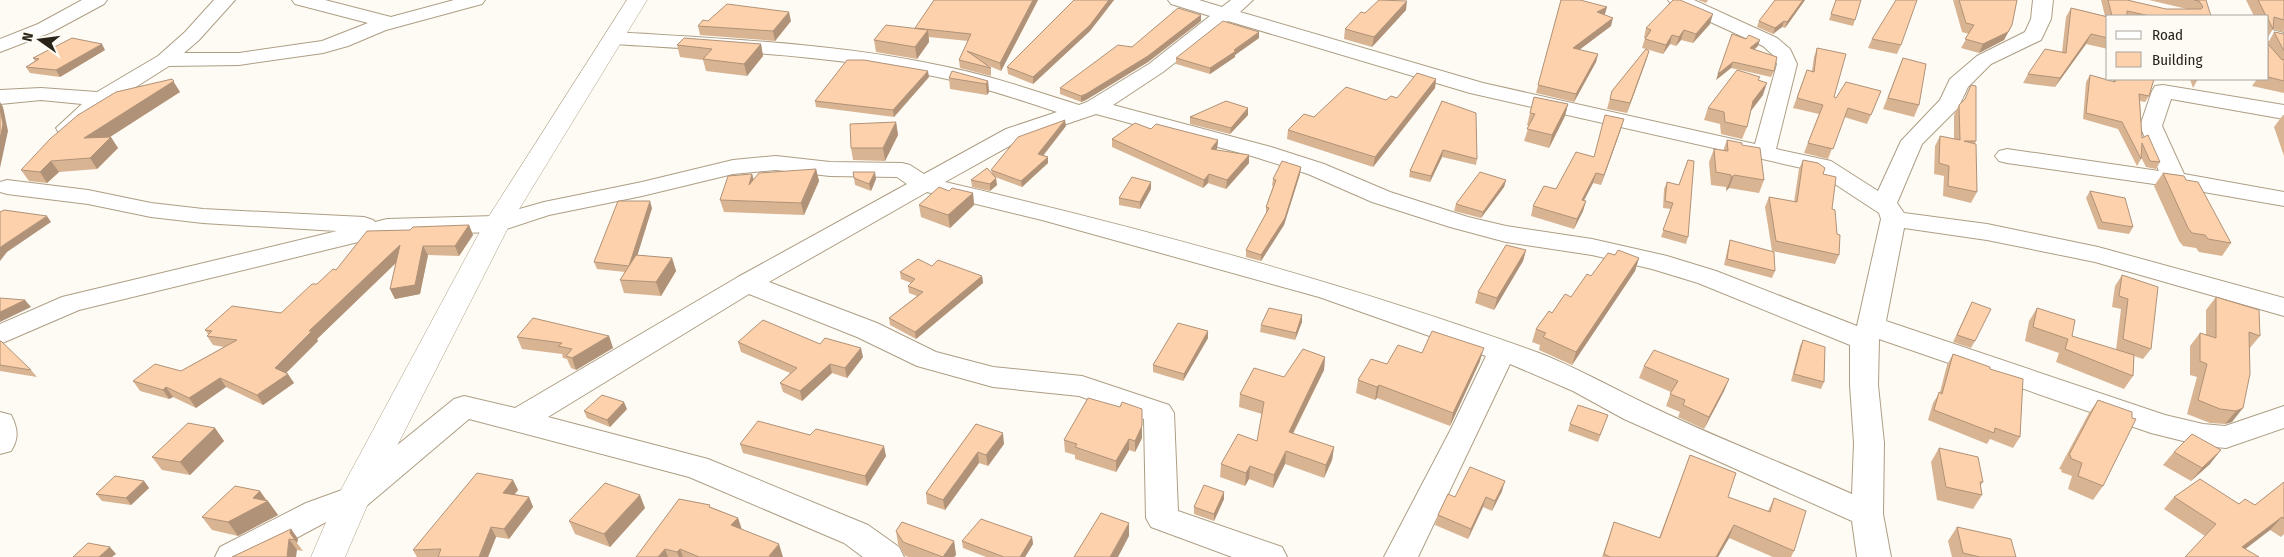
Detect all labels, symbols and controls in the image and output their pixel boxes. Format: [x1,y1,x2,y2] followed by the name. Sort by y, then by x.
[15,15,65,65] north arrow
[2106,15,2269,80] legend
[2152,26,2183,44] text: Road
[19,31,37,43] text: N
[2152,51,2203,69] text: Building

